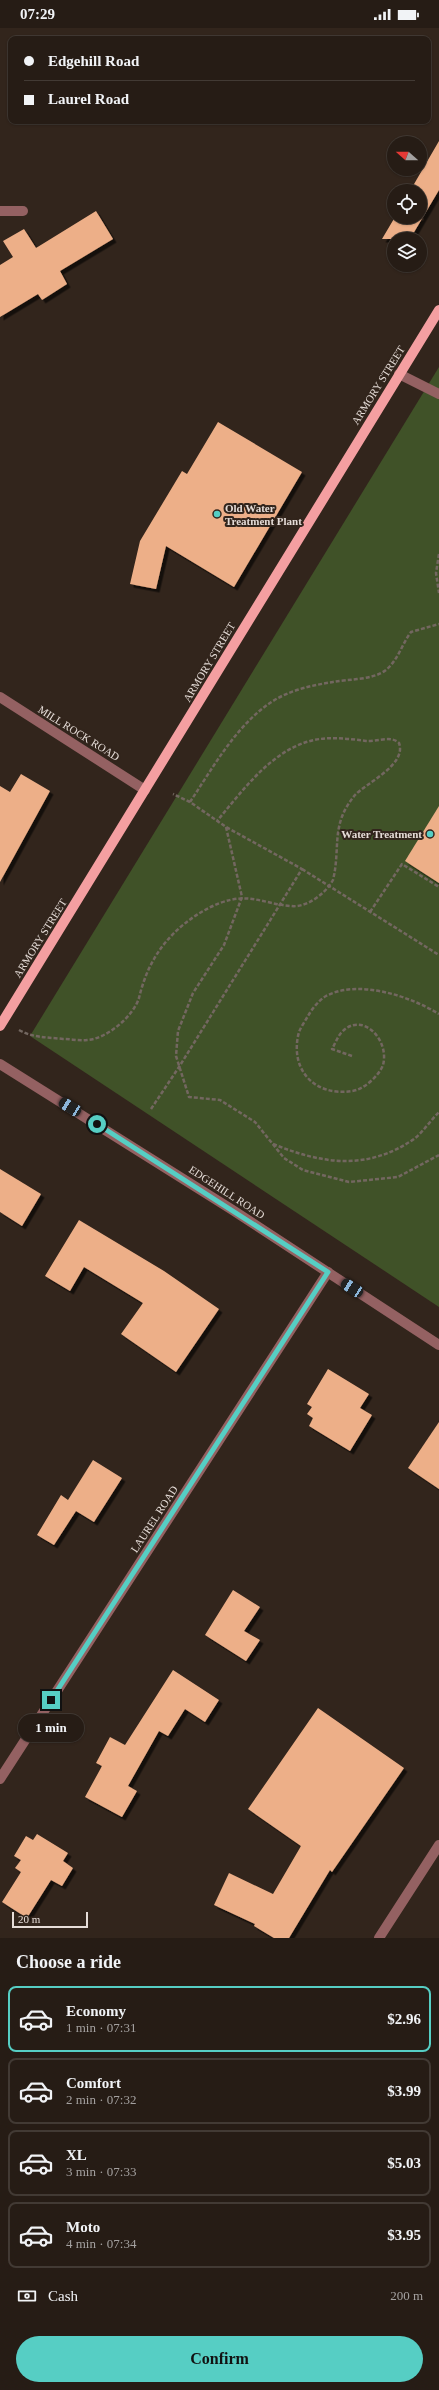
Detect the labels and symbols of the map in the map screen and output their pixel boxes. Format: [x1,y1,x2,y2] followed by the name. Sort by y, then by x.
[387,136,427,176] north arrow
[349,343,407,426] street label: ARMORY STREET
[225,502,302,527] place label: Old Water Treatment Plant
[212,509,222,519] marker: Old Water Treatment Plant
[181,620,238,704] street label: ARMORY STREET
[36,703,122,763] street label: MILL ROCK ROAD
[341,828,422,840] place label: Water Treatment
[425,829,435,839] marker: Water Treatment
[11,896,69,979] street label: ARMORY STREET
[57,1096,83,1118] car
[88,1115,106,1133] route start
[187,1163,267,1221] street label: EDGEHILL ROAD
[339,1276,365,1300] car
[128,1483,180,1555] street label: LAUREL ROAD
[42,1691,60,1709] route end
[18,1714,84,1742] callout: 1 min
[12,1910,88,1929] scale bar

